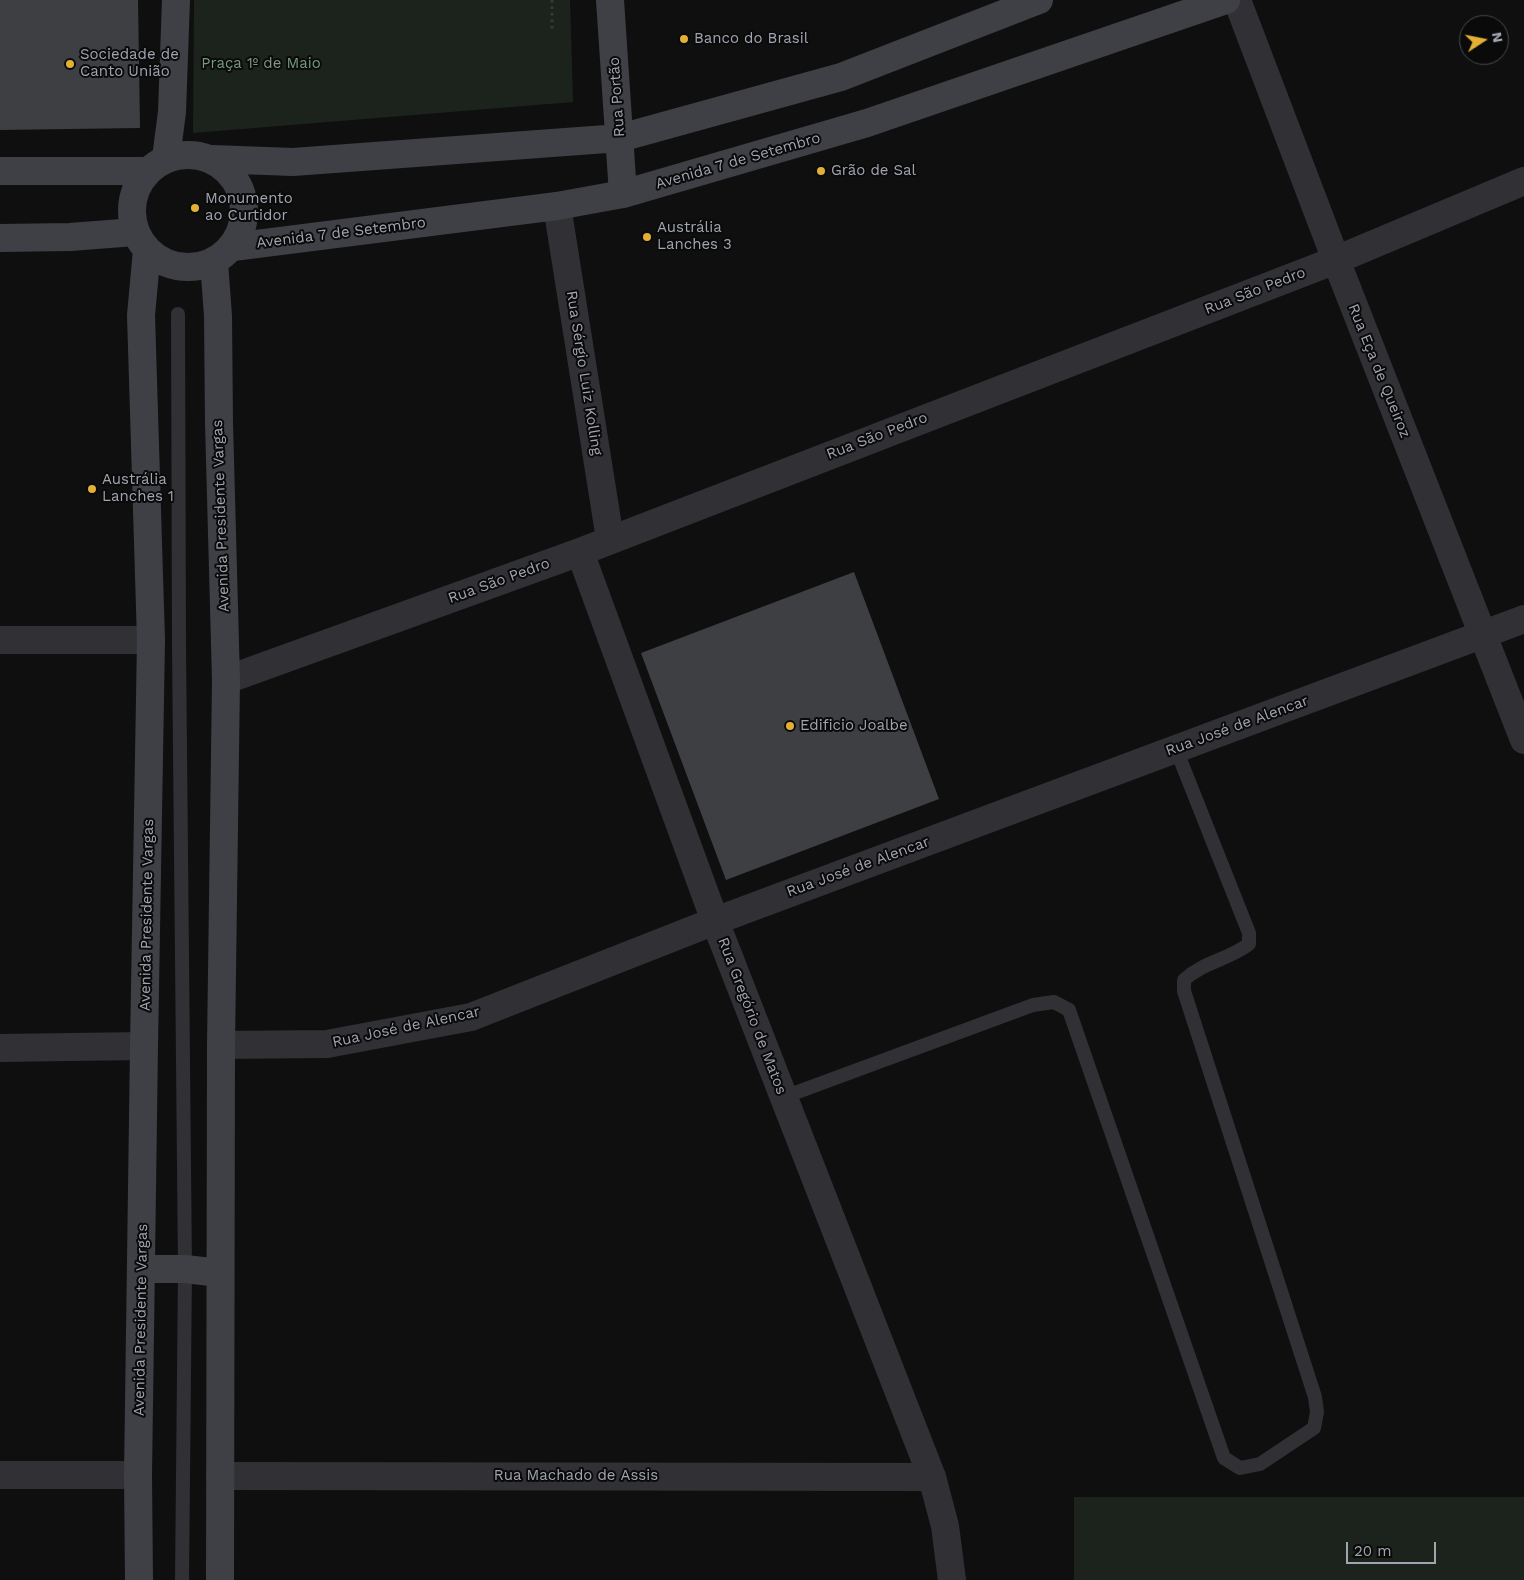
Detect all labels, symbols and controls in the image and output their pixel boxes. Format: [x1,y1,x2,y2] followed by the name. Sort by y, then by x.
[1459,15,1509,65] north arrow
[694,30,808,48] place label: Banco do Brasil
[1489,31,1507,44] text: N
[678,33,690,45] marker: Banco do Brasil
[80,46,179,81] place label: Sociedade de Canto União
[201,55,321,73] park label: Praça 1º de Maio
[605,56,629,138] street label: Rua Portão
[64,58,76,70] marker: Sociedade de Canto União
[654,129,822,193] street label: Avenida 7 de Setembro
[831,162,916,180] place label: Grão de Sal
[815,165,827,177] marker: Grão de Sal
[205,190,293,225] place label: Monumento ao Curtidor
[189,202,201,214] marker: Monumento ao Curtidor
[255,214,427,252] street label: Avenida 7 de Setembro
[657,219,732,254] place label: Austrália Lanches 3
[641,231,653,243] marker: Austrália Lanches 3
[1202,263,1308,319] street label: Rua São Pedro
[562,289,606,457] street label: Rua Sérgio Luiz Kolling
[1344,301,1414,441] street label: Rua Eça de Queiroz
[824,408,930,464] street label: Rua São Pedro
[209,420,233,612] street label: Avenida Presidente Vargas
[102,471,174,506] place label: Austrália Lanches 1
[86,483,98,495] marker: Austrália Lanches 1
[446,554,552,608] street label: Rua São Pedro
[1163,692,1311,760] street label: Rua José de Alencar
[800,717,908,735] place label: Edificio Joalbe
[784,720,796,732] marker: Edificio Joalbe
[136,819,158,1011] street label: Avenida Presidente Vargas
[784,833,932,901] street label: Rua José de Alencar
[714,935,790,1097] street label: Rua Gregório de Matos
[331,1003,481,1051] street label: Rua José de Alencar
[130,1224,152,1416] street label: Avenida Presidente Vargas
[494,1467,658,1485] street label: Rua Machado de Assis
[1349,1532,1439,1564] scale bar
[1354,1542,1392,1560] text: 20 m

